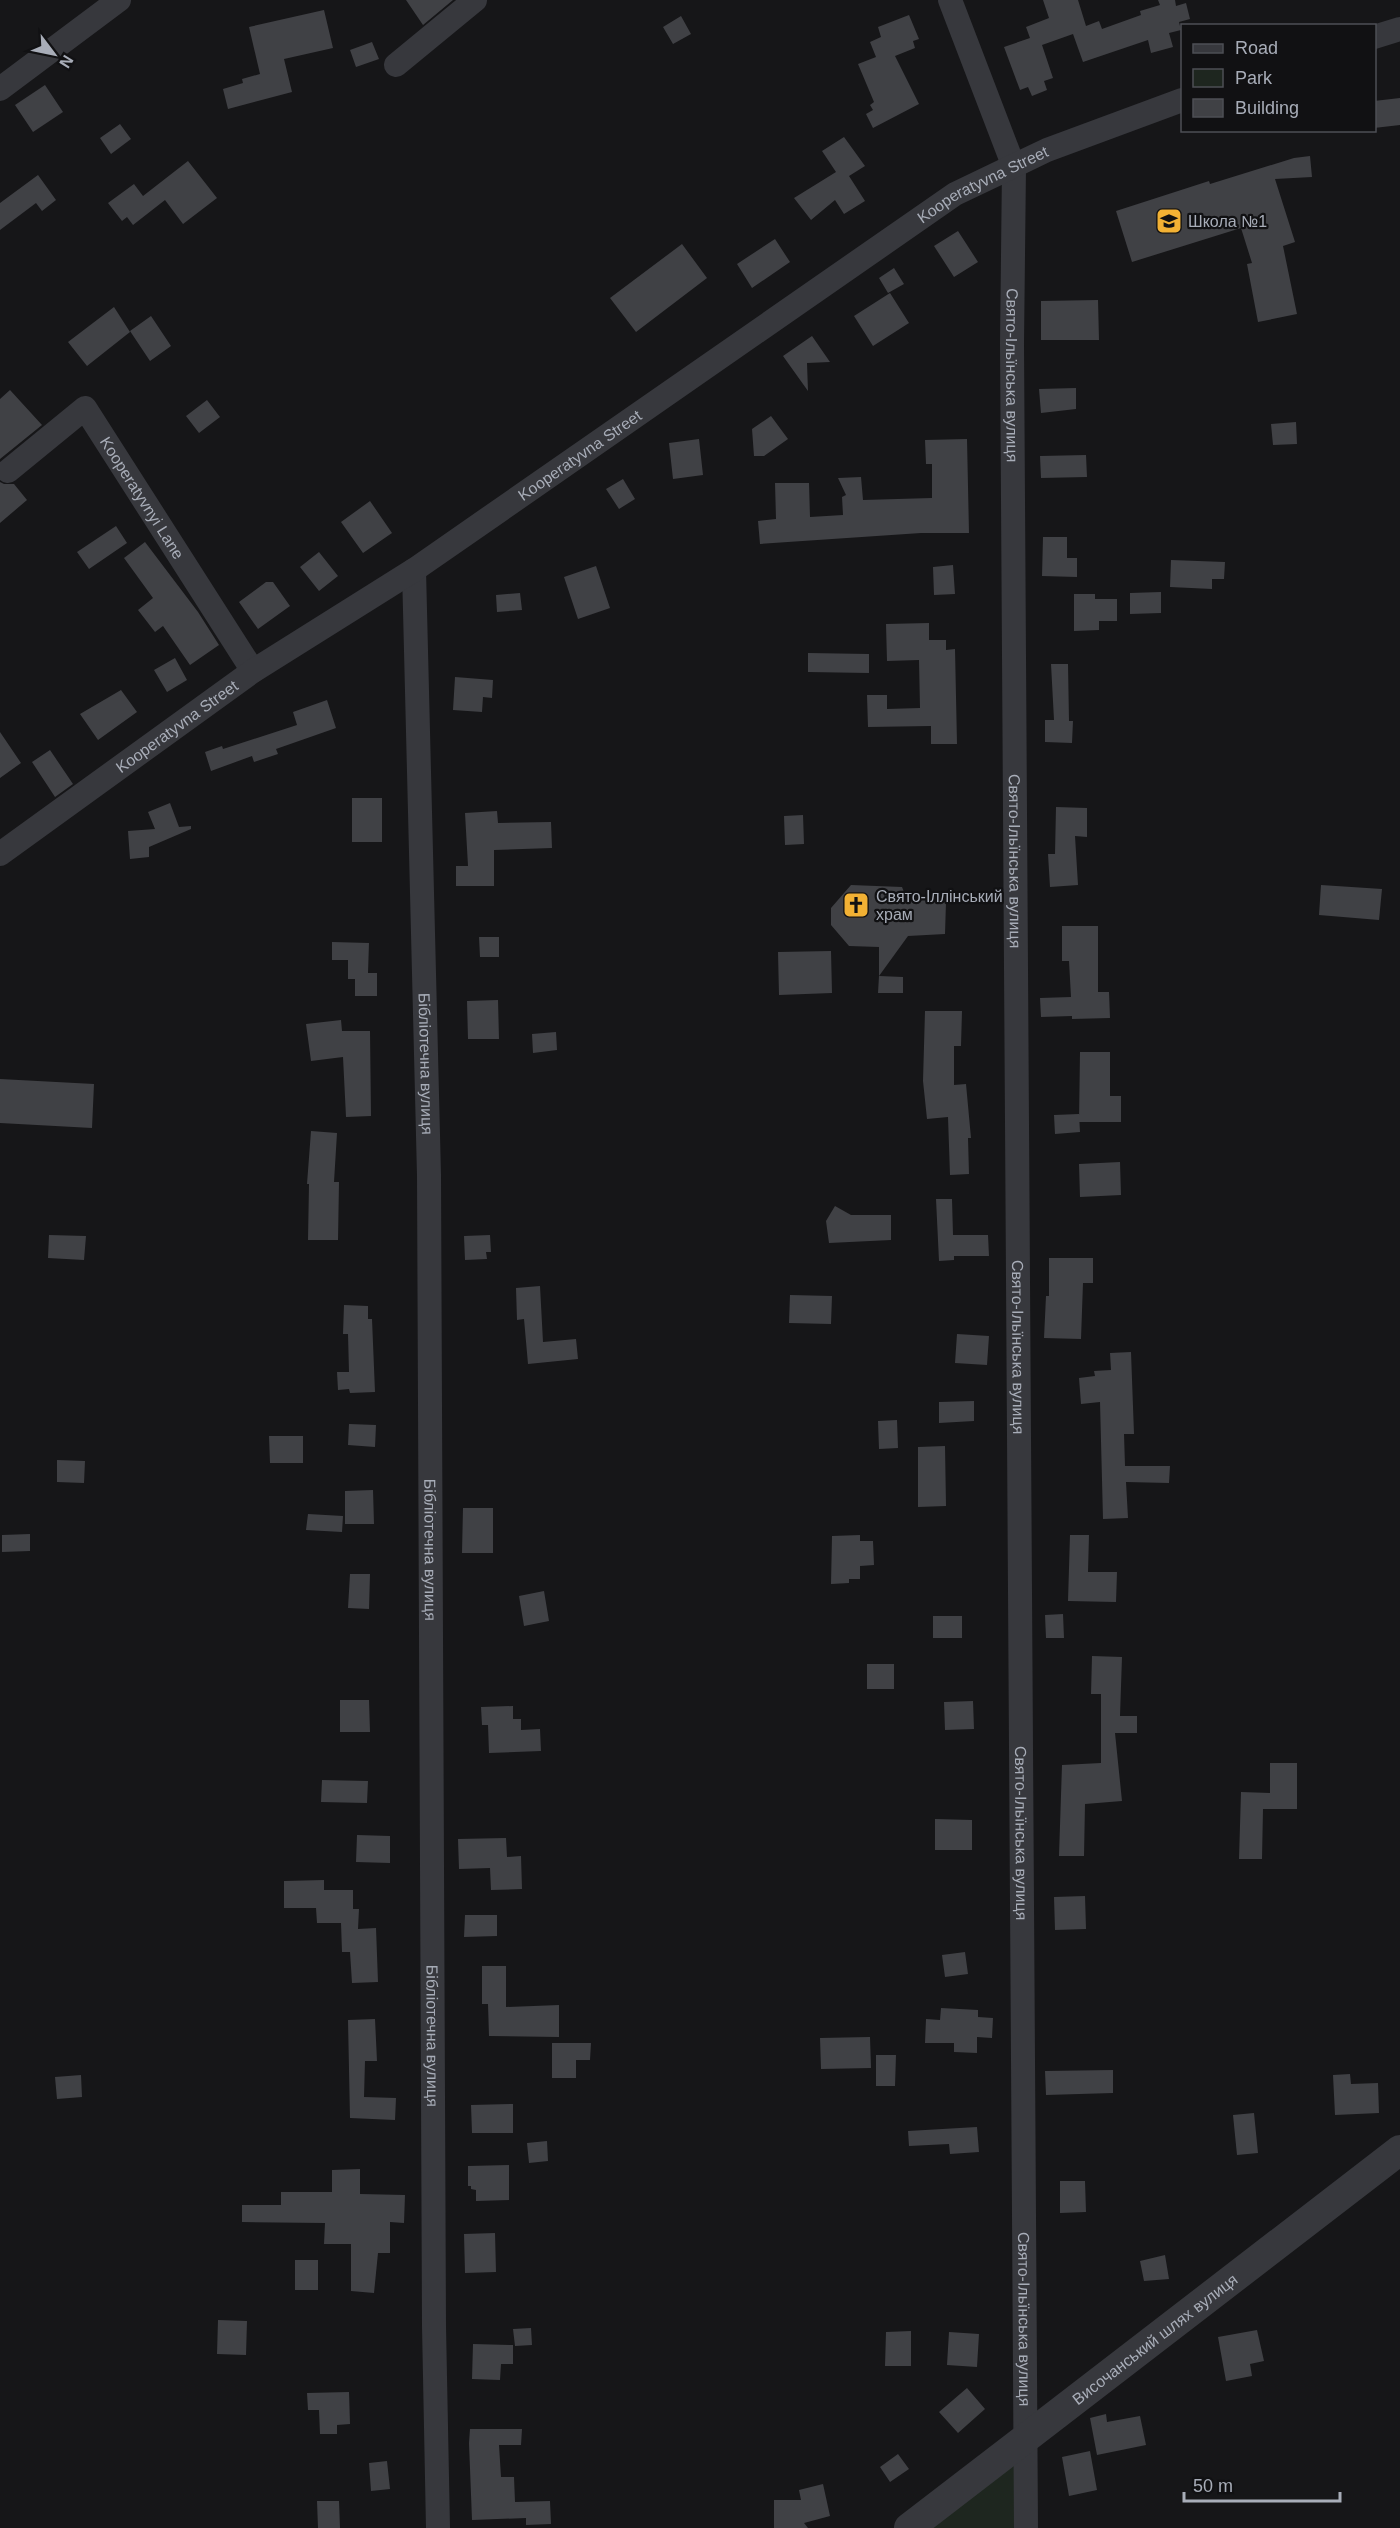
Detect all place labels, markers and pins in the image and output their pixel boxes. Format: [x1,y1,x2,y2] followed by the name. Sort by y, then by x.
[1154,206,1184,236] school or university icon: Школа №1
[1188,213,1267,230] place label: Школа №1
[876,888,1003,923] place label: Свято-Іллінський храм
[841,890,871,920] church icon: Свято-Іллінський храм

